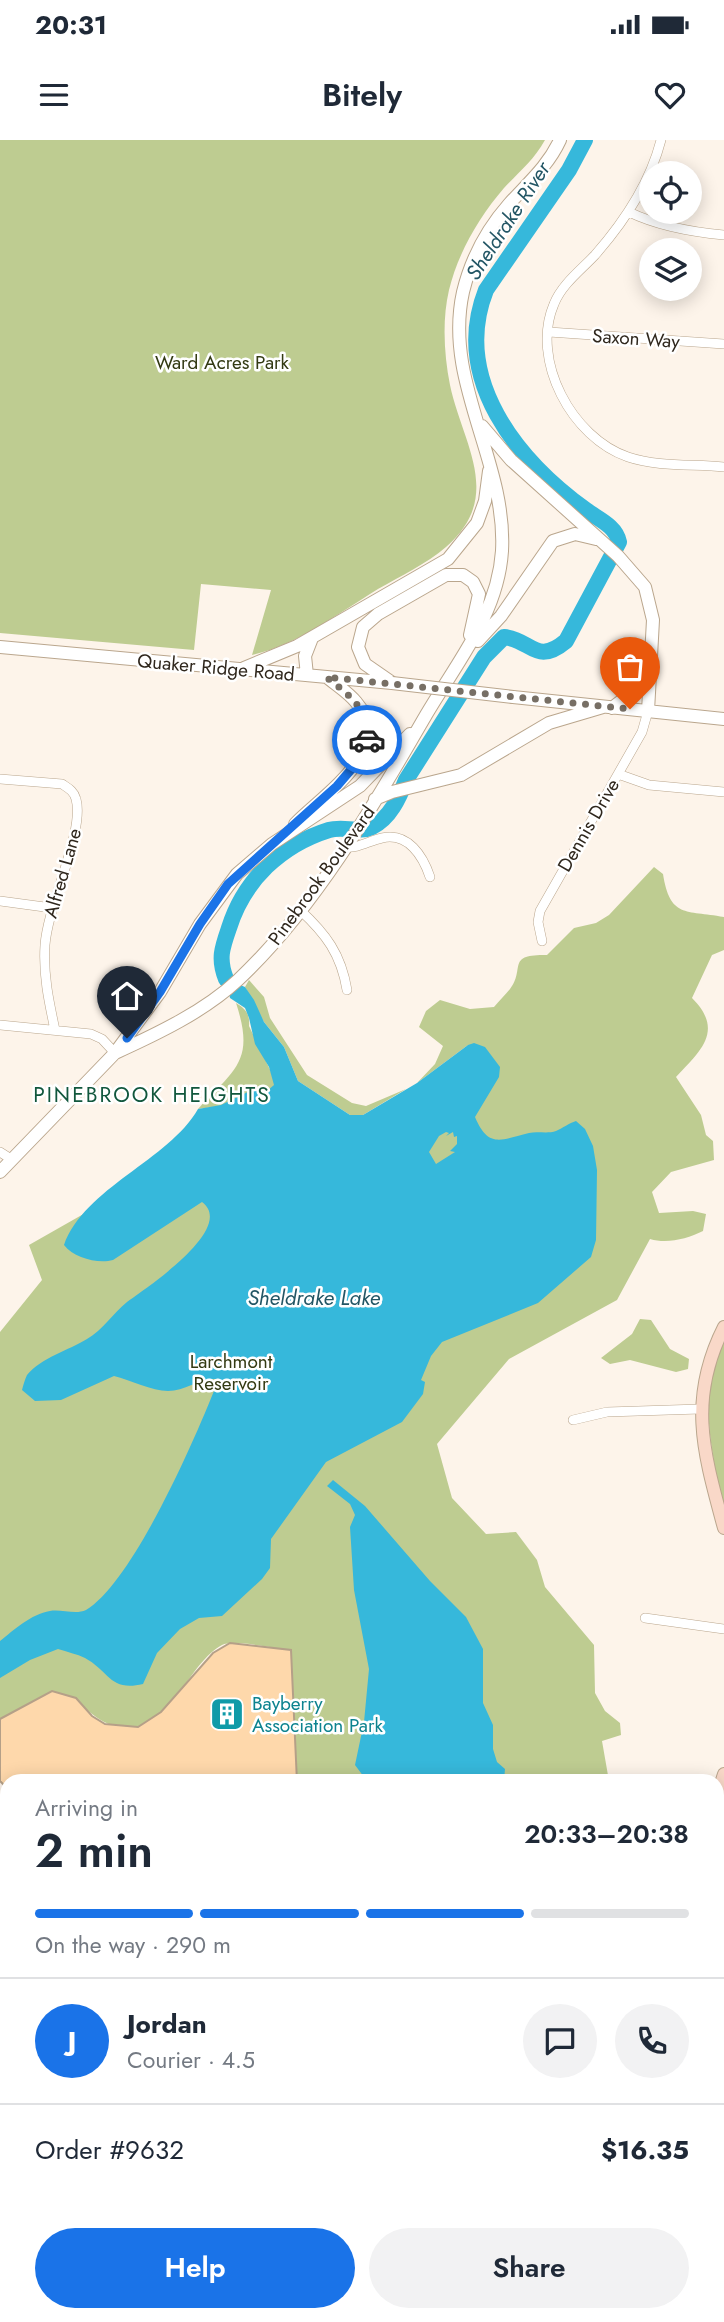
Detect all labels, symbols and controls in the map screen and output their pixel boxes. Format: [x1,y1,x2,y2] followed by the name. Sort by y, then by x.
[35,6,107,44] text: 20:31
[322,72,402,118] text: Bitely
[35,76,73,114] icon: menu
[651,76,689,114] icon: heart
[458,155,558,286] water label: Sheldrake River
[639,161,702,301] map controls
[639,161,702,224] button: locate
[639,238,702,301] button: layers
[591,322,681,355] street label: Saxon Way
[155,349,290,376] park label: Ward Acres Park
[600,637,660,709] pin
[136,647,296,688] street label: Quaker Ridge Road
[611,648,649,686] icon: bag
[332,705,402,775] courier
[348,721,386,759] icon: car
[551,774,626,877] street label: Dennis Drive
[262,800,381,951] street label: Pinebrook Boulevard
[37,825,88,921] street label: Alfred Lane
[97,966,157,1038] pin
[108,977,146,1015] icon: home
[33,1080,271,1110] district label: PINEBROOK HEIGHTS
[248,1283,381,1313] water label: Sheldrake Lake
[190,1348,273,1397] park label: Larchmont Reservoir
[252,1690,383,1739] place label: Bayberry Association Park
[208,1695,246,1733] building icon: Bayberry Association Park
[35,1791,138,1825] text: Arriving in
[524,1815,689,1853] text: 20:33–20:38
[35,1818,153,1884] text: 2 min
[35,1928,231,1962] text: On the way · 290 m
[523,2004,597,2078] button: chat
[615,2004,689,2078] button: phone
[127,2005,207,2043] text: Jordan
[68,2022,76,2060] text: J
[127,2043,255,2077] text: Courier · 4.5
[35,2131,184,2169] text: Order #9632
[601,2131,689,2169] text: $16.35
[35,2228,355,2308] button: Help
[369,2228,689,2308] button: Share

